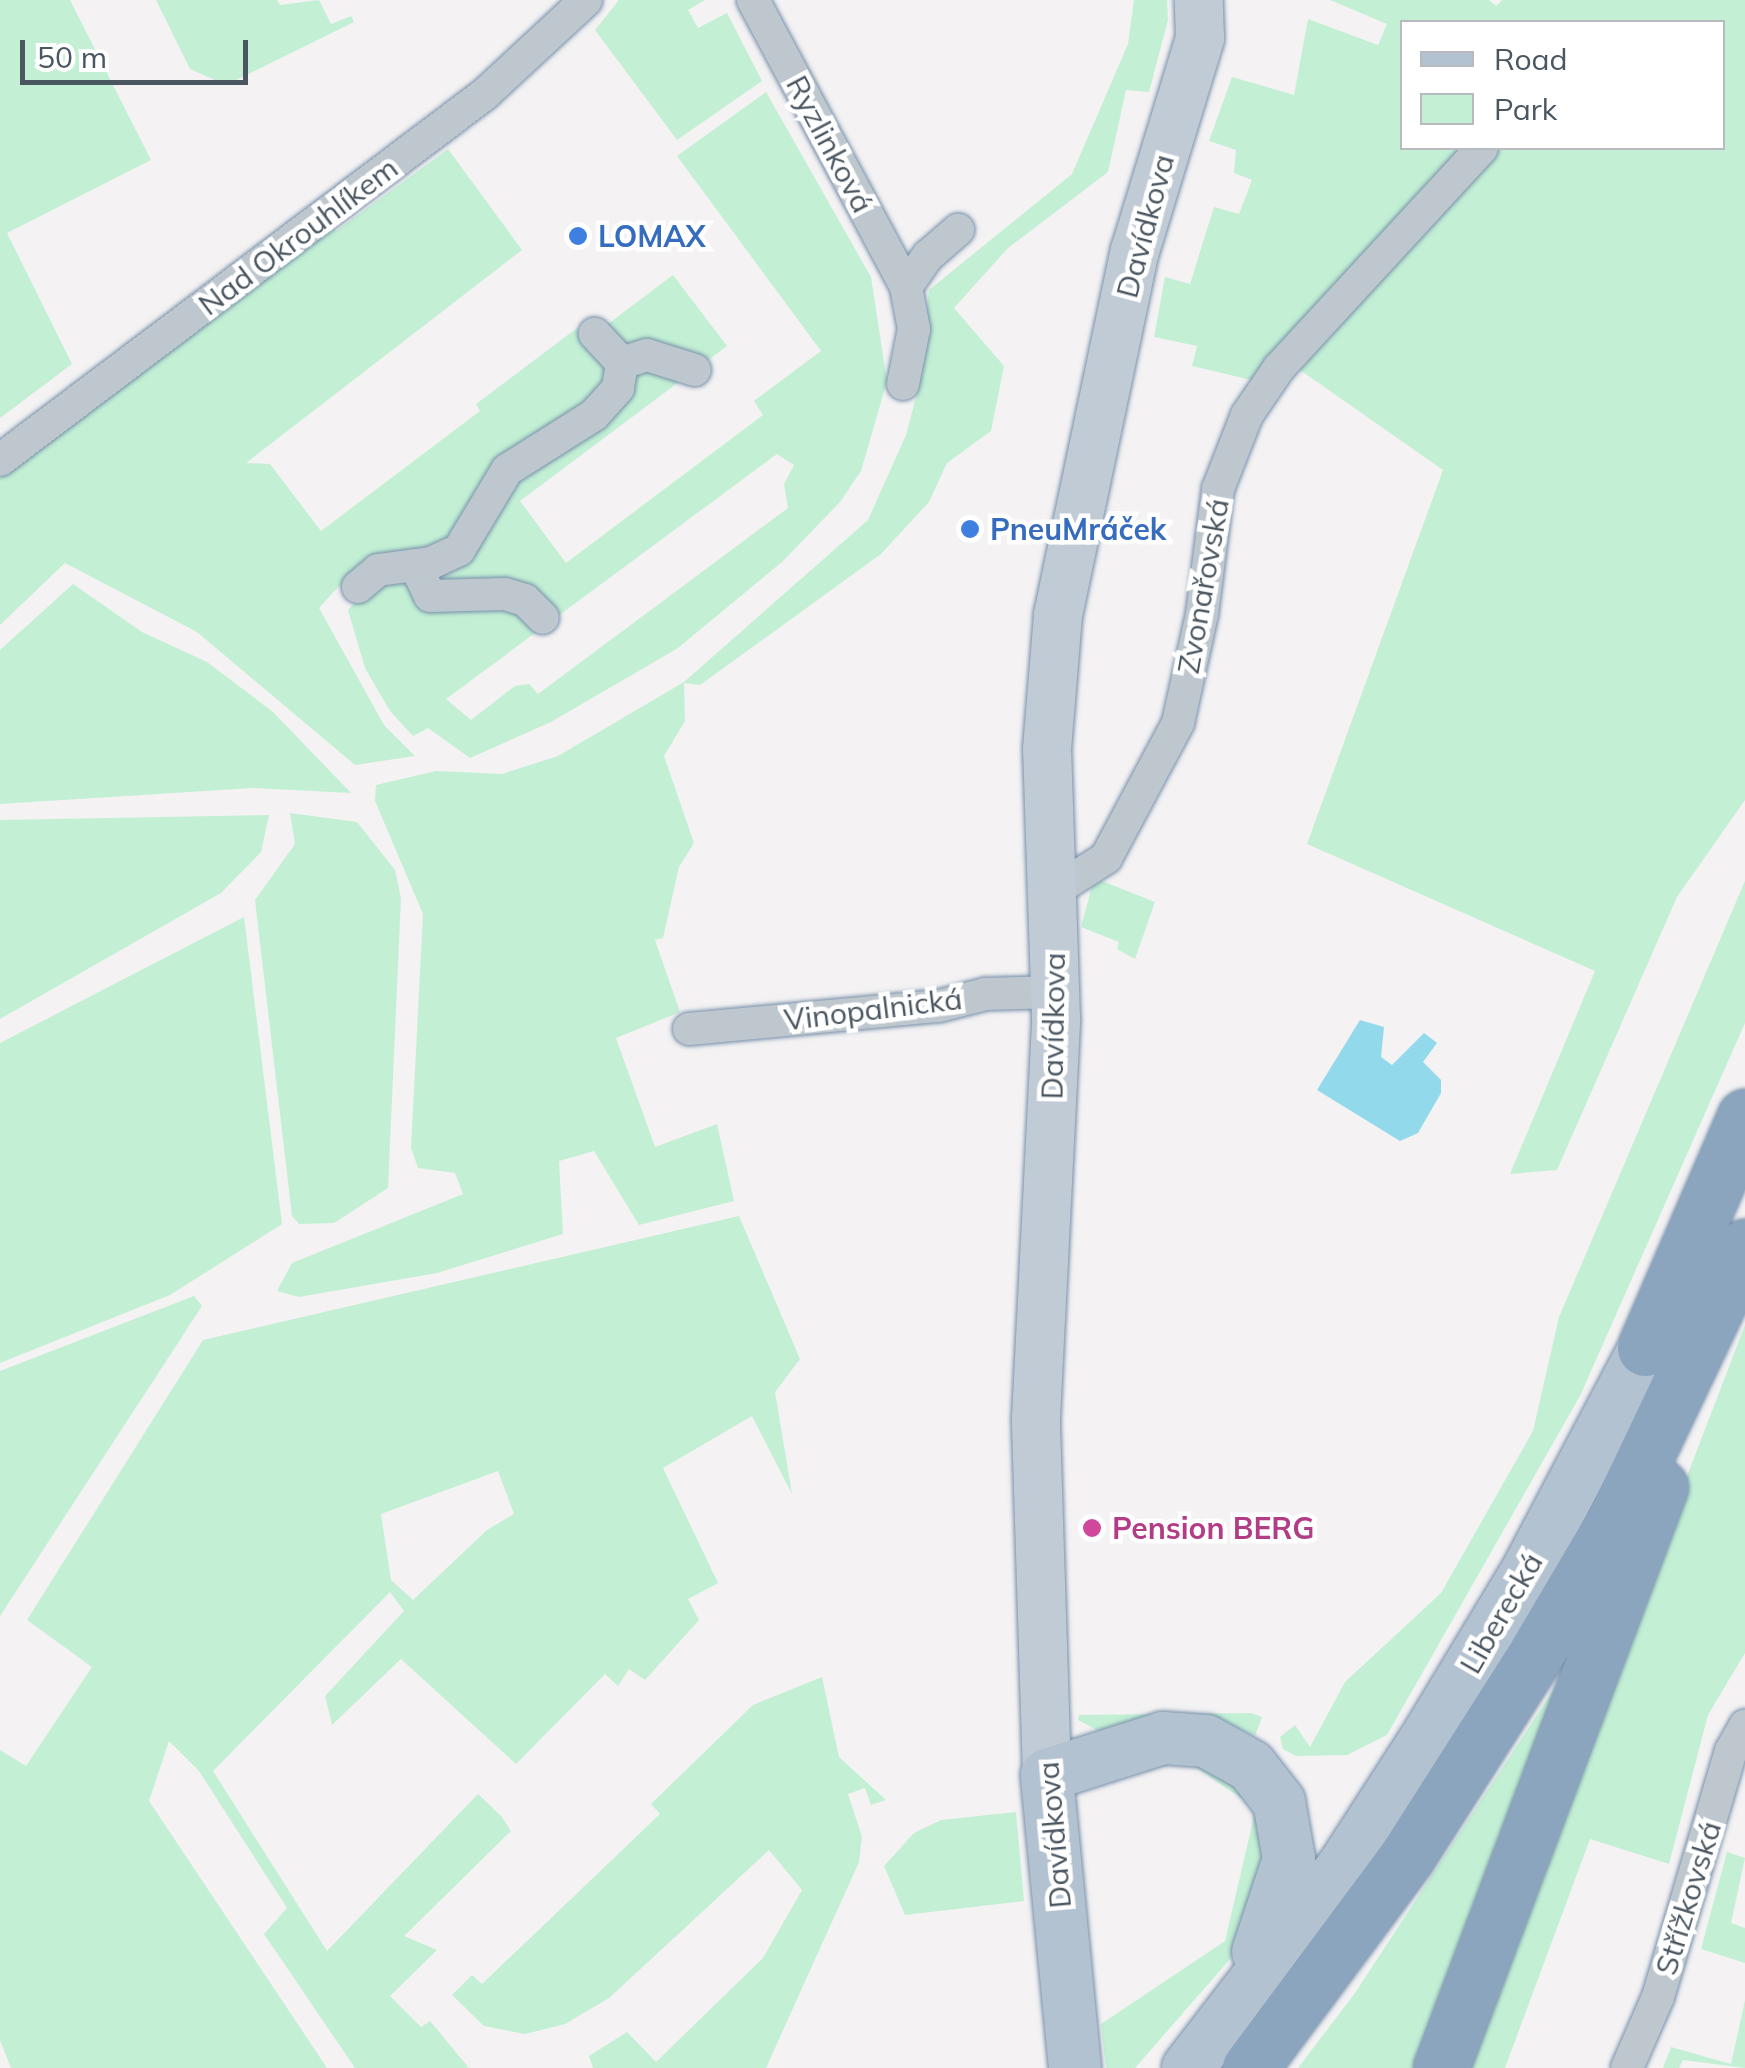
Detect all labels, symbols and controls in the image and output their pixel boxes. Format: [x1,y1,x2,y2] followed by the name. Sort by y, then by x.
[25,20,252,82] scale bar
[1400,20,1725,150] legend
[37,38,107,76] text: 50 m
[1494,40,1568,78] text: Road
[779,69,881,219] street label: Ryzlinková
[1494,90,1557,128] text: Park
[191,149,405,323] street label: Nad Okrouhlíkem
[1109,150,1181,302] street label: Davídkova
[598,218,706,254] place label: LOMAX
[567,225,589,247] marker: LOMAX
[1170,496,1236,676] street label: Zvonařovská
[990,511,1166,547] place label: PneuMráček
[959,518,981,540] marker: PneuMráček
[1034,952,1072,1100] street label: Davídkova
[782,980,964,1038] street label: Vinopalnická
[1112,1510,1314,1546] place label: Pension BERG
[1081,1517,1103,1539] marker: Pension BERG
[1452,1546,1550,1680] street label: Liberecká
[1030,1760,1078,1910] street label: Davídkova
[1648,1817,1728,1979] street label: Střížkovská

